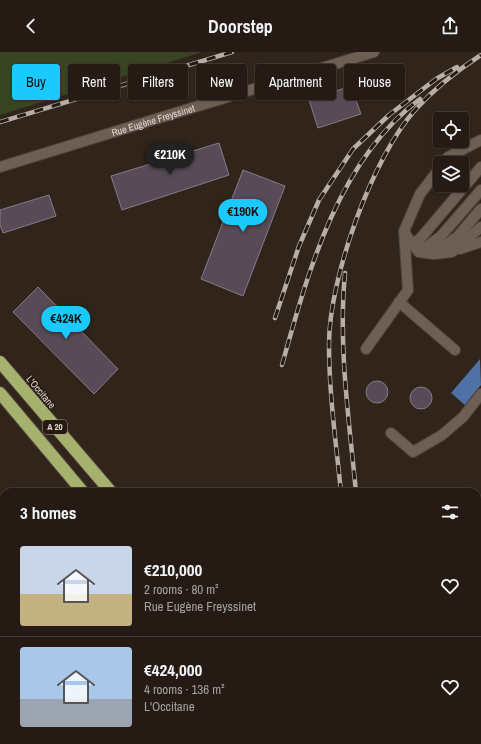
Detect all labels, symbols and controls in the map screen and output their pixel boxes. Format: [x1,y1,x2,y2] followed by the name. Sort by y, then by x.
[208,14,273,39] text: Doorstep
[20,15,42,37] icon: back
[439,15,461,37] icon: share
[12,64,60,100] chip: Buy
[68,64,120,100] chip: Rent
[128,64,188,100] chip: Filters
[196,64,247,100] chip: New
[255,64,336,100] chip: Apartment
[344,64,405,100] chip: House
[110,101,197,139] street label: Rue Eugène Freyssinet
[433,112,469,192] map controls
[433,112,469,148] button: locate
[142,142,198,176] pin: €210K
[154,146,186,163] text: €210K
[433,156,469,192] button: layers
[215,199,271,233] pin: €190K
[227,203,259,220] text: €190K
[38,306,94,340] pin: €424K
[50,310,82,327] text: €424K
[24,373,59,411] street label: L'Occitane
[43,420,67,434] road number: A 20
[20,501,77,524] text: 3 homes
[439,501,461,523] icon: filters
[144,558,202,581] text: €210,000
[52,562,100,610] icon: home
[439,575,461,597] icon: heart
[144,581,219,598] text: 2 rooms · 80 m²
[144,598,256,615] text: Rue Eugène Freyssinet
[144,658,202,681] text: €424,000
[52,663,100,711] icon: home
[439,676,461,698] icon: heart
[144,681,225,698] text: 4 rooms · 136 m²
[144,698,195,715] text: L'Occitane

